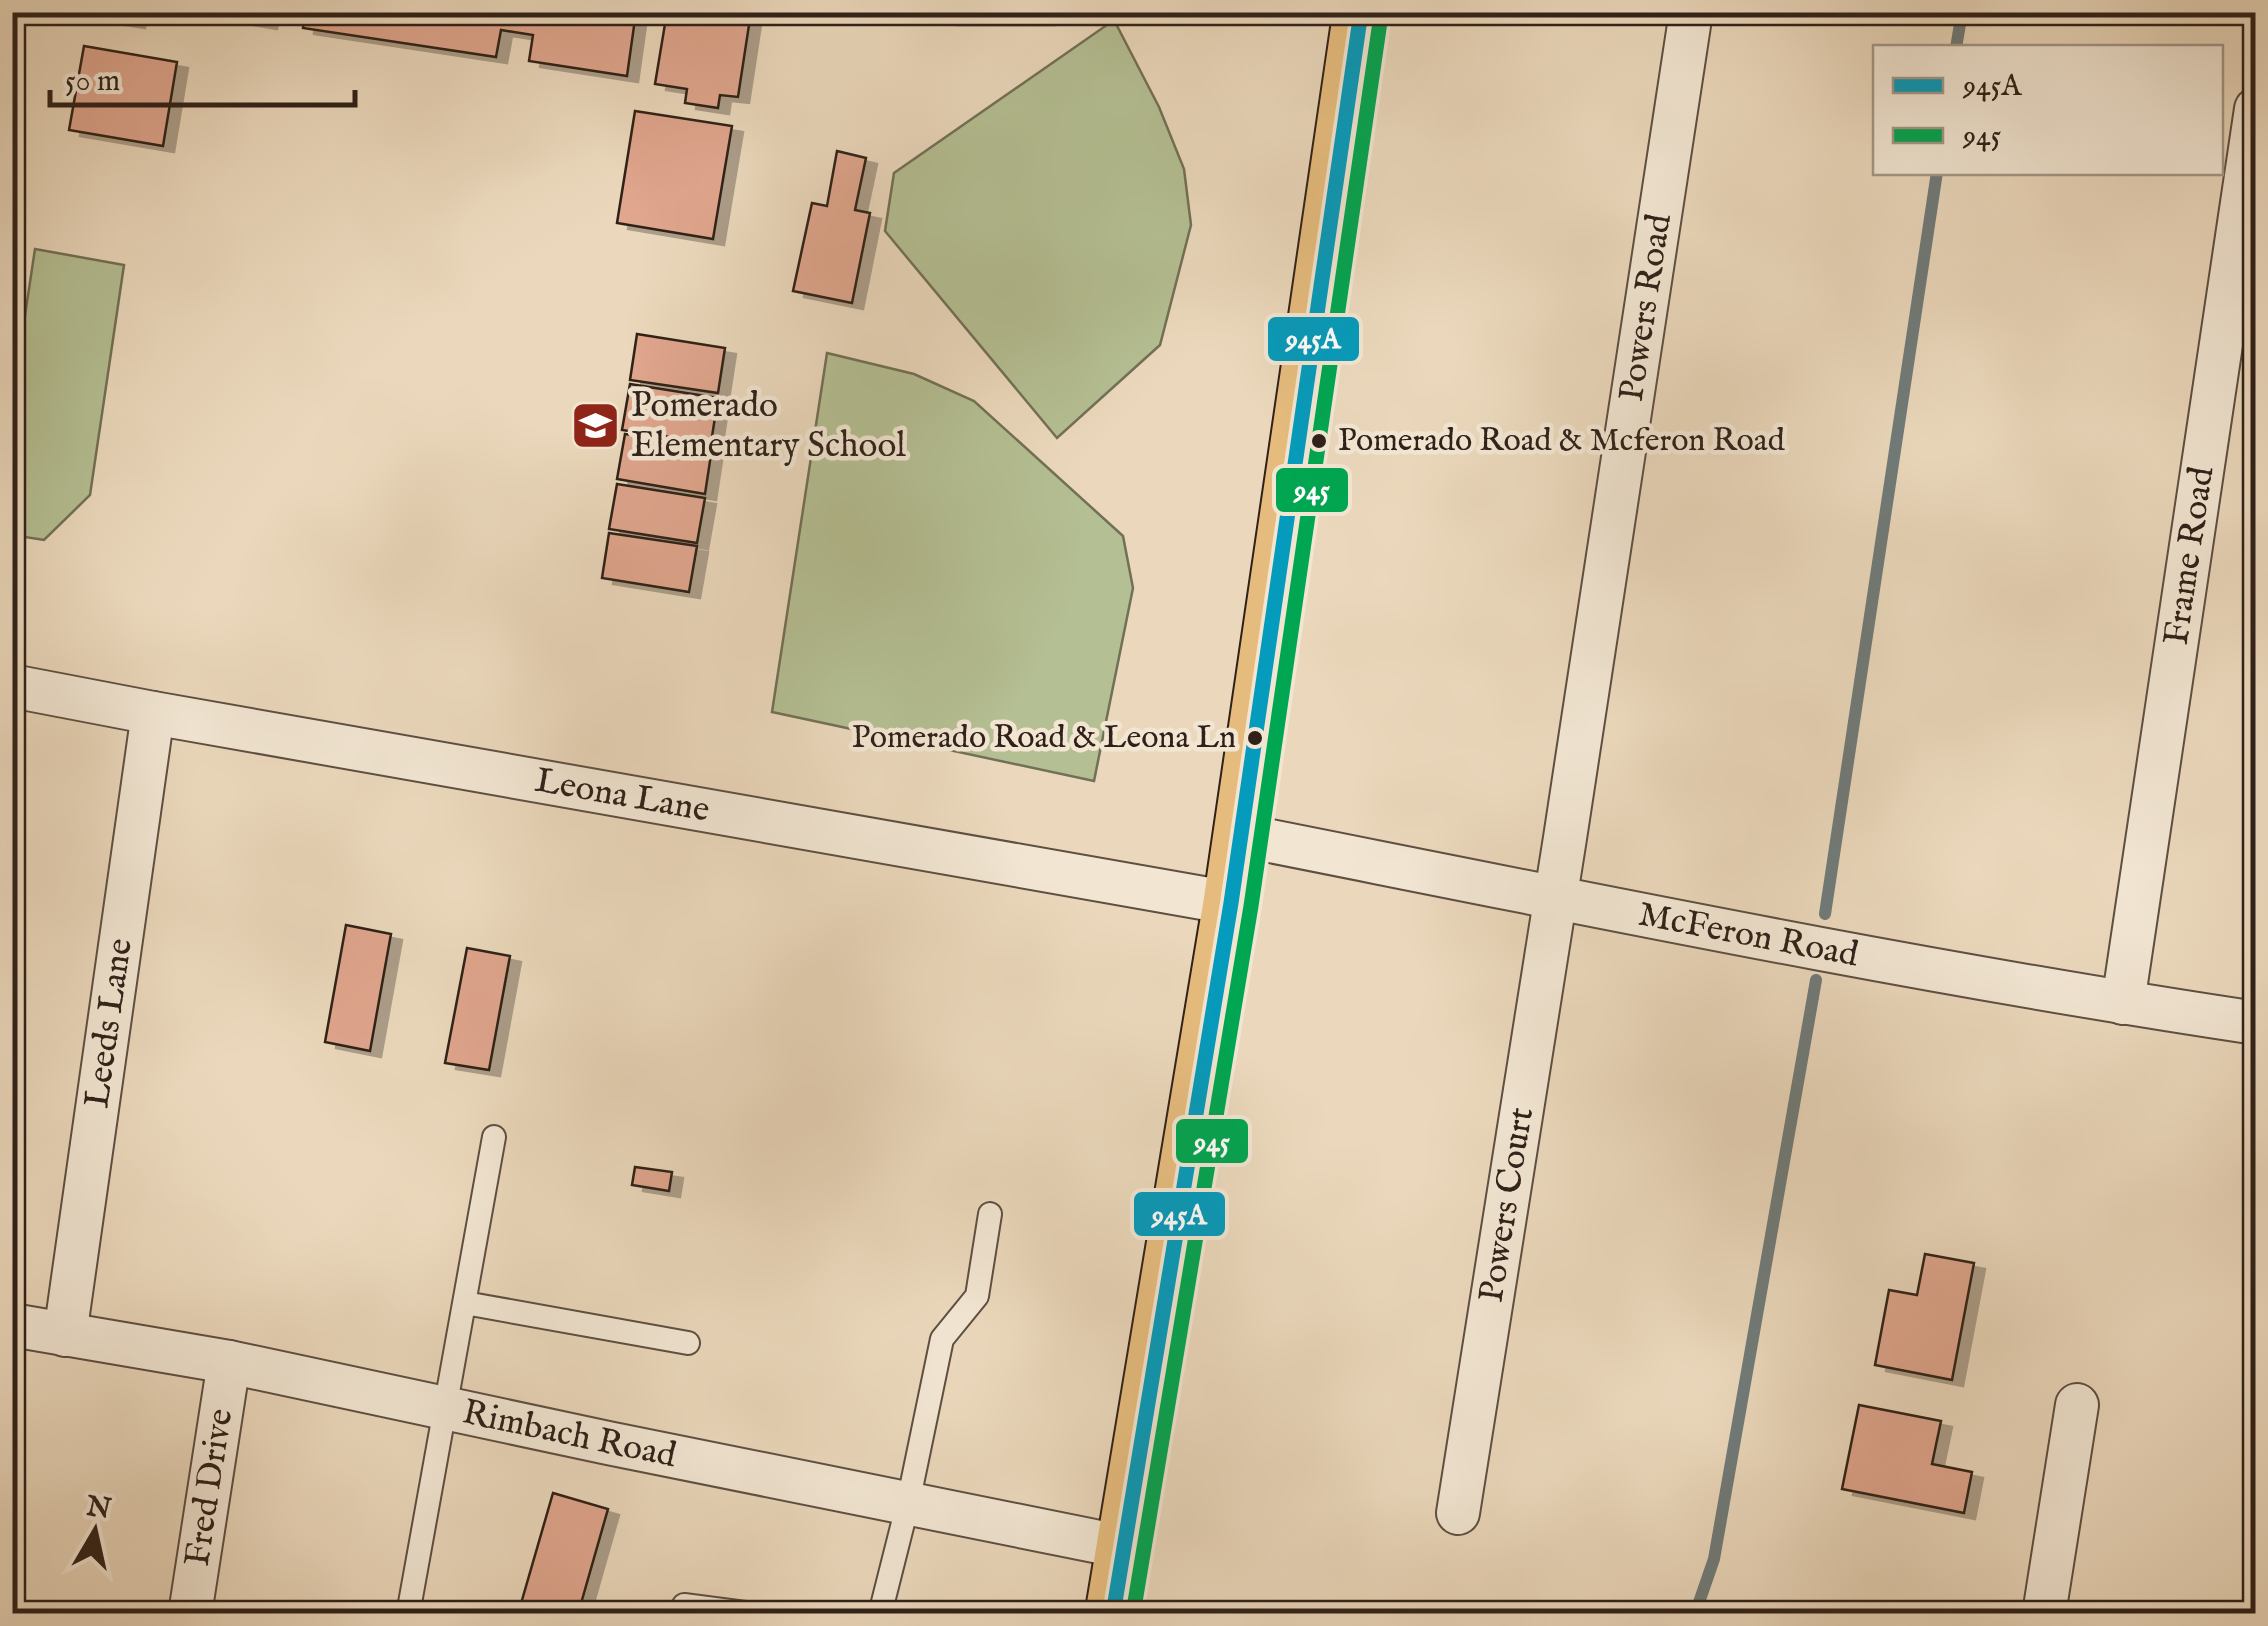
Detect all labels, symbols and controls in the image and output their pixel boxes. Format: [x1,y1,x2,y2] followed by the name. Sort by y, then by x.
[50,45,355,107] scale bar
[1873,45,2223,175] legend
[65,63,120,101] text: 50 m
[1962,68,2022,106] text: 945A
[1962,118,2001,156] text: 945
[1609,210,1682,404] street label: Powers Road
[1266,315,1361,363] line badge: 945A
[1285,323,1341,358] text: 945A
[631,384,906,469] place label: Pomerado Elementary School
[570,400,622,452] school or university icon: Pomerado Elementary School
[1338,421,1786,462] place label: Pomerado Road & Mcferon Road
[1309,431,1329,451] marker: Pomerado Road & Mcferon Road
[2154,463,2225,648] street label: Frame Road
[1274,466,1350,514] line badge: 945
[1293,474,1330,509] text: 945
[852,718,1236,759] place label: Pomerado Road & Leona Ln
[1245,728,1265,748] marker: Pomerado Road & Leona Ln
[532,758,713,833] street label: Leona Lane
[1635,892,1862,978] street label: McFeron Road
[75,935,143,1111] street label: Leeds Lane
[1469,1104,1544,1305] street label: Powers Court
[1174,1117,1250,1165] line badge: 945
[1193,1126,1230,1161] text: 945
[1132,1190,1227,1238] line badge: 945A
[1151,1199,1207,1234] text: 945A
[458,1390,680,1479] street label: Rimbach Road
[175,1406,244,1569] street label: Fred Drive
[45,1481,145,1581] north arrow
[83,1489,113,1528] text: N

